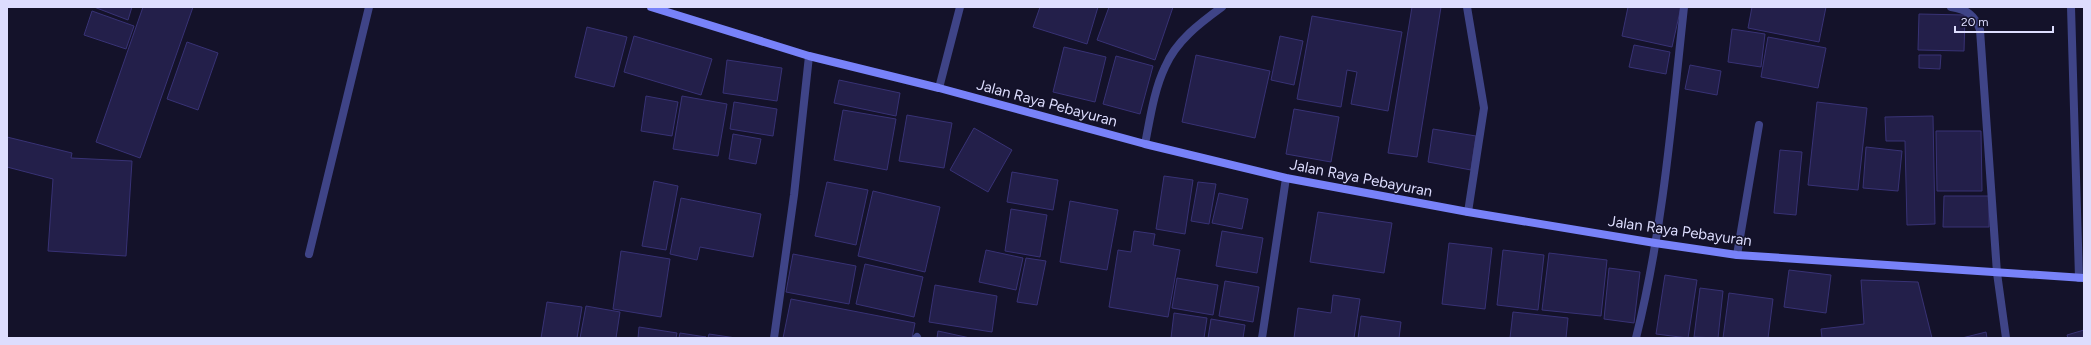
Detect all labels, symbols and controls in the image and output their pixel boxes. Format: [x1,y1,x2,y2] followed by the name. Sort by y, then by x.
[1955,8,2053,34] scale bar
[1961,15,1989,29] text: 20 m
[975,76,1119,130] street label: Jalan Raya Pebayuran
[1288,155,1434,201] street label: Jalan Raya Pebayuran
[1607,212,1753,250] street label: Jalan Raya Pebayuran

